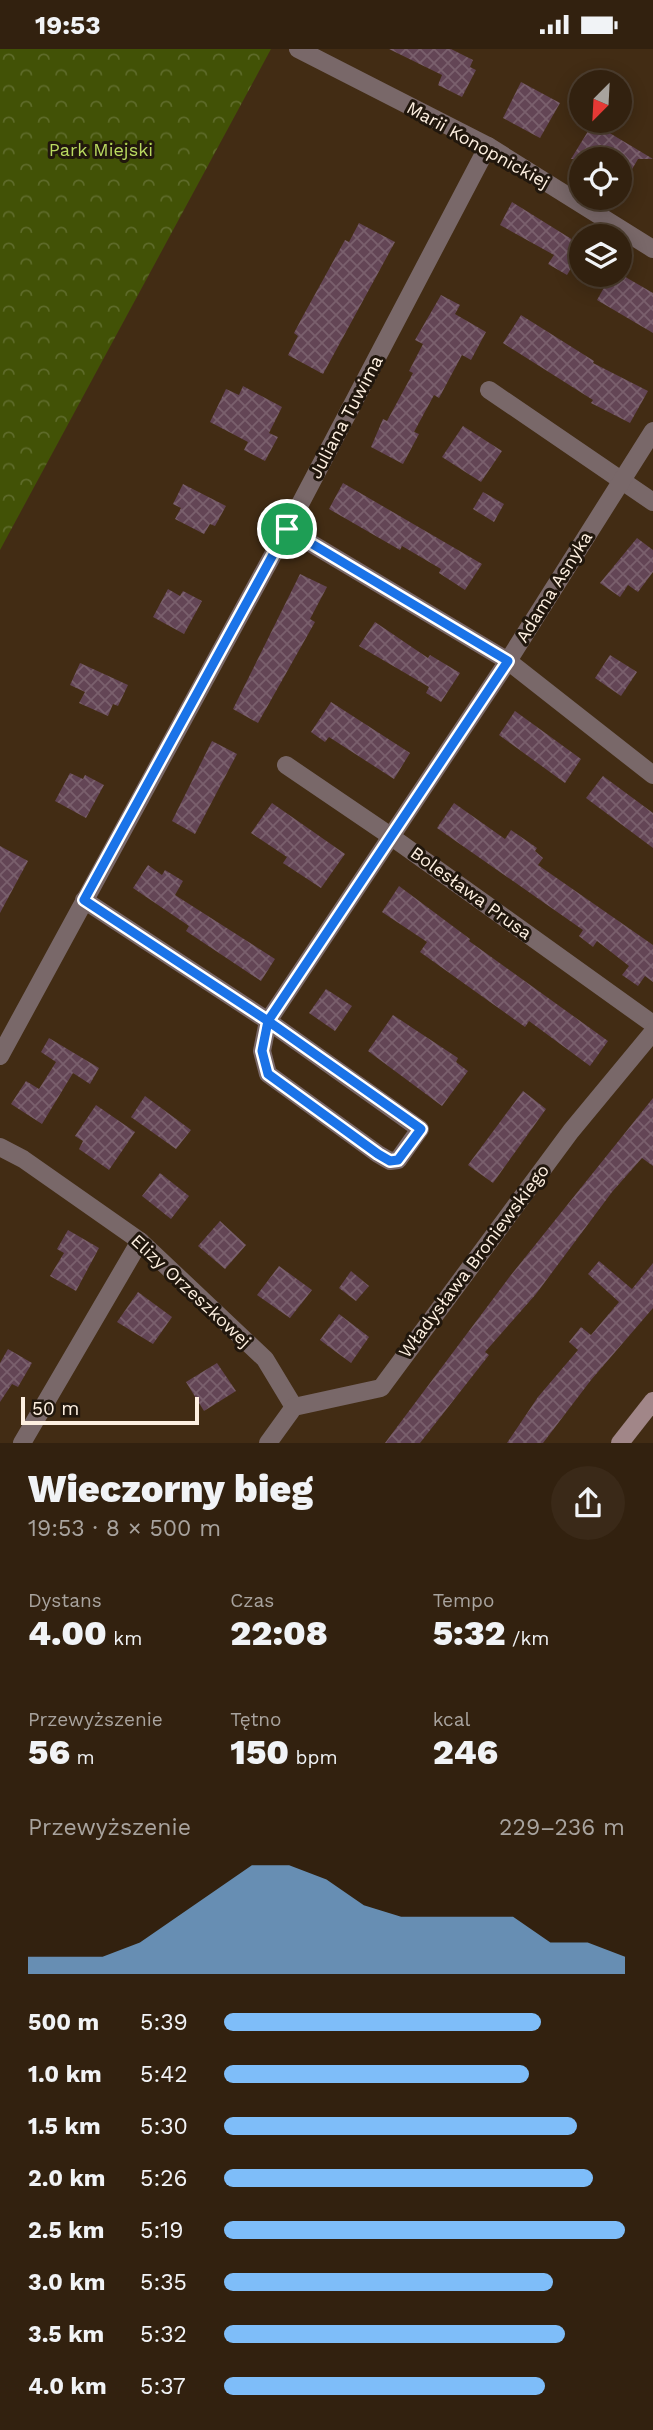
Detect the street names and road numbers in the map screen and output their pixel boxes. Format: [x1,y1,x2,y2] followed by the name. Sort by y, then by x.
[403,97,553,192] street label: Marii Konopnickiej
[304,352,387,482] street label: Juliana Tuwima
[511,527,596,646] street label: Adama Asnyka
[407,842,536,944] street label: Bolesława Prusa
[394,1160,553,1362] street label: Władysława Broniewskiego
[127,1230,256,1352] street label: Elizy Orzeszkowej

